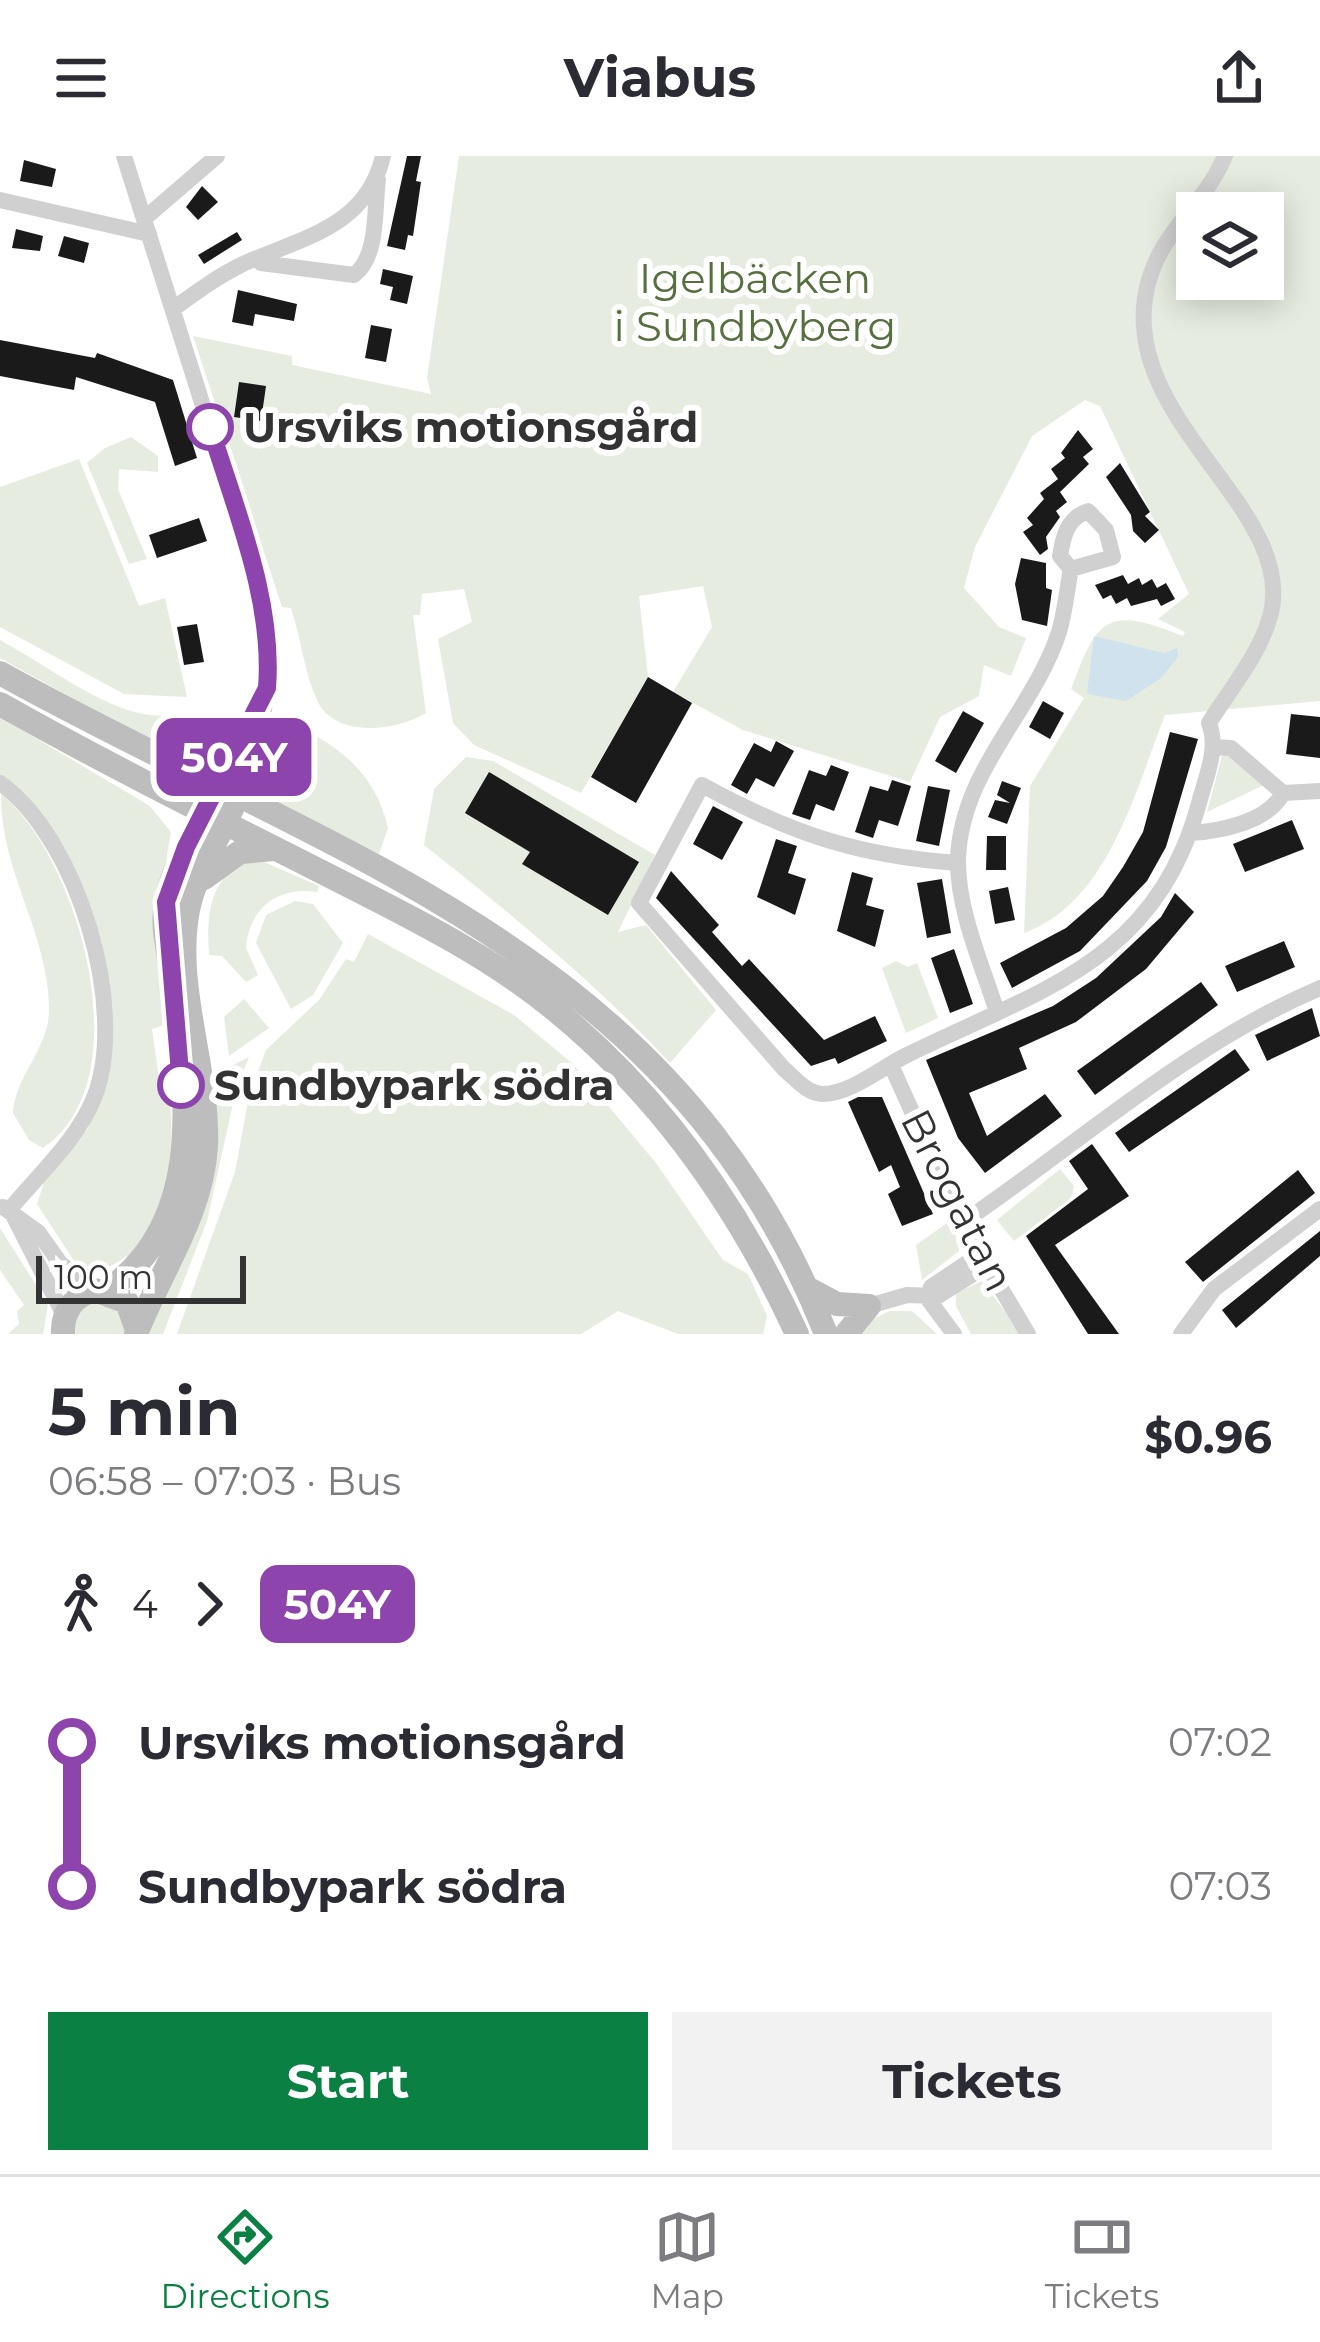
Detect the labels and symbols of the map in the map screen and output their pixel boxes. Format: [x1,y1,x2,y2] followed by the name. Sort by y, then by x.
[614,252,896,352] park label: Igelbäcken i Sundbyberg
[243,401,698,453] place label: Ursviks motionsgård
[188,405,232,449] marker: Ursviks motionsgård
[150,718,318,796] line badge: 504Y
[214,1059,614,1111] place label: Sundbypark södra
[159,1063,203,1107] marker: Sundbypark södra
[890,1100,1026,1300] street label: Brogatan
[36,1250,246,1303] scale bar

